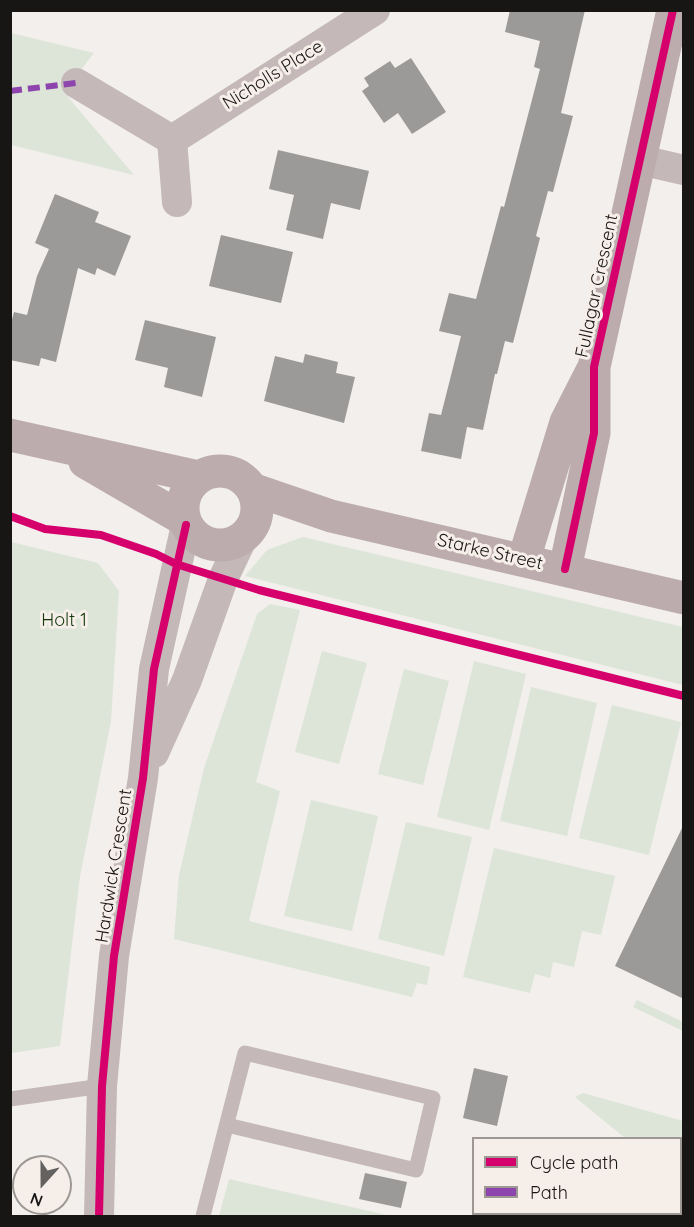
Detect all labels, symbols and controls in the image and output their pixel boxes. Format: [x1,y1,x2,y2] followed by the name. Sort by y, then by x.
[219,36,327,114] street label: Nicholls Place
[571,212,623,360] street label: Fullagar Crescent
[435,529,545,575] street label: Starke Street
[41,610,87,632] park label: Holt 1
[91,788,137,944] street label: Hardwick Crescent
[472,1137,682,1215] legend
[530,1151,618,1174] text: Cycle path
[12,1155,72,1215] north arrow
[530,1181,568,1204] text: Path
[27,1188,45,1211] text: N

